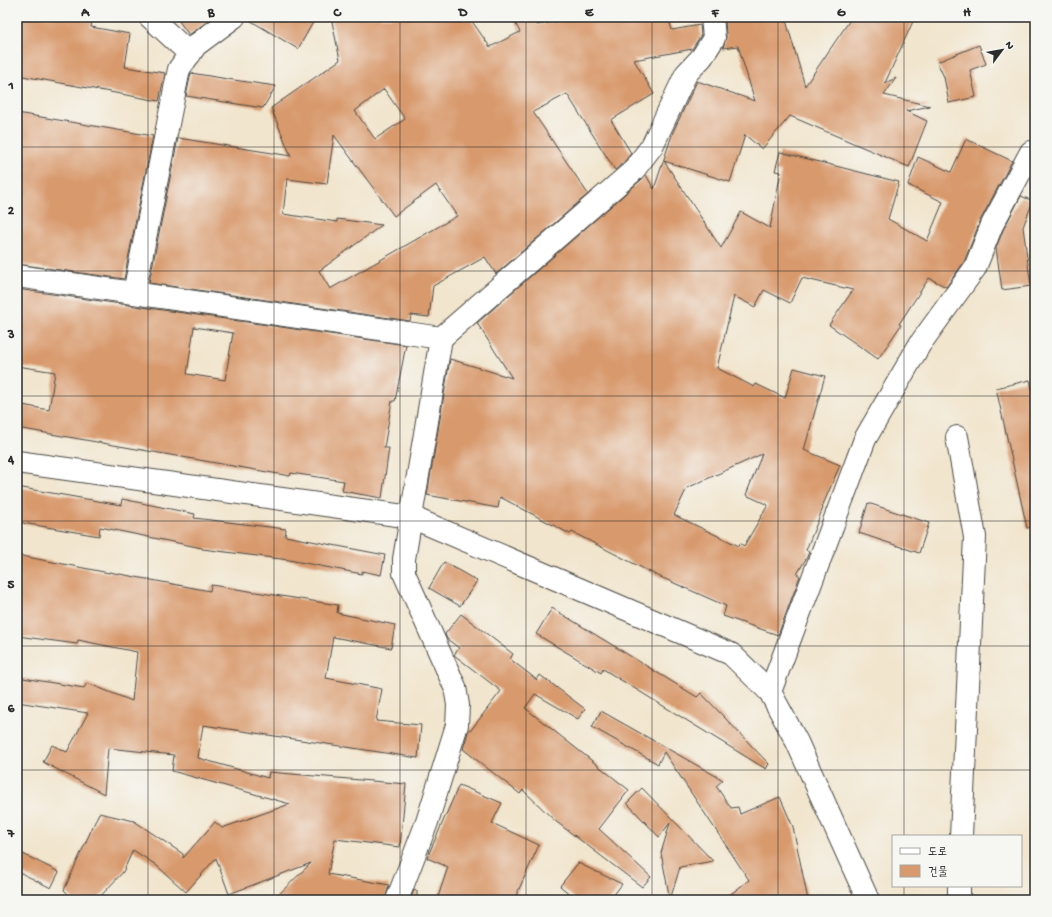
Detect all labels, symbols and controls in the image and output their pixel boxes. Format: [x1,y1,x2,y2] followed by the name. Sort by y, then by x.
[80,6,90,21] text: A
[207,6,216,21] text: B
[332,6,342,21] text: C
[458,6,468,21] text: D
[585,6,594,21] text: E
[711,6,720,21] text: F
[837,6,846,21] text: G
[963,6,971,21] text: H
[982,30,1022,70] north arrow
[1002,40,1016,52] text: N
[7,79,14,94] text: 1
[8,204,15,219] text: 2
[7,328,15,343] text: 3
[7,453,15,468] text: 4
[8,578,15,593] text: 5
[8,702,15,717] text: 6
[7,827,16,842] text: 7
[892,835,1022,887] legend
[928,846,947,860] text: 도로
[928,866,948,880] text: 건물

